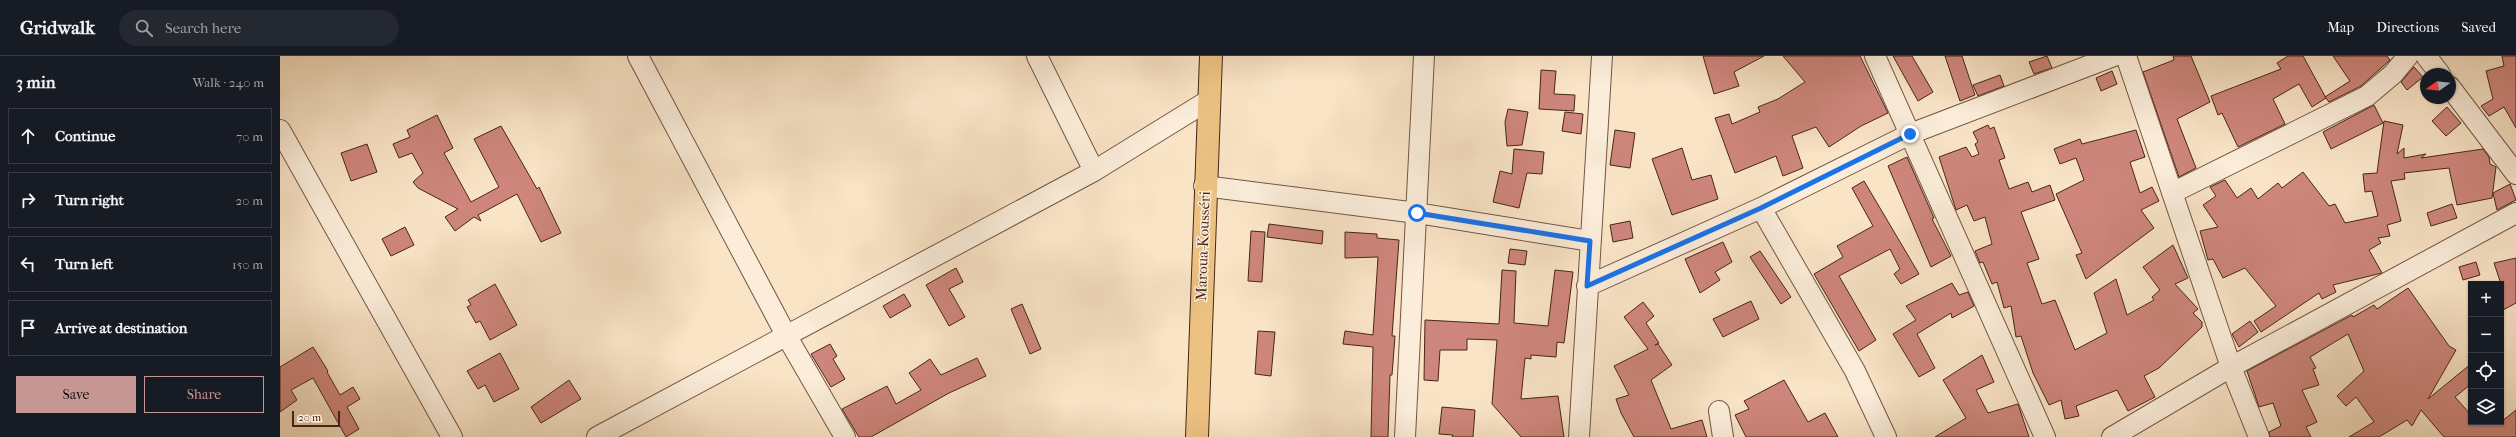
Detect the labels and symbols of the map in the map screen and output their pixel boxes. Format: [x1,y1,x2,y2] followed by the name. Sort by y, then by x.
[2420,68,2456,104] north arrow
[1901,125,1919,143] route end
[1192,190,1214,301] street label: Maroua-Kousséri
[1408,204,1426,222] route start
[292,409,340,428] scale bar

